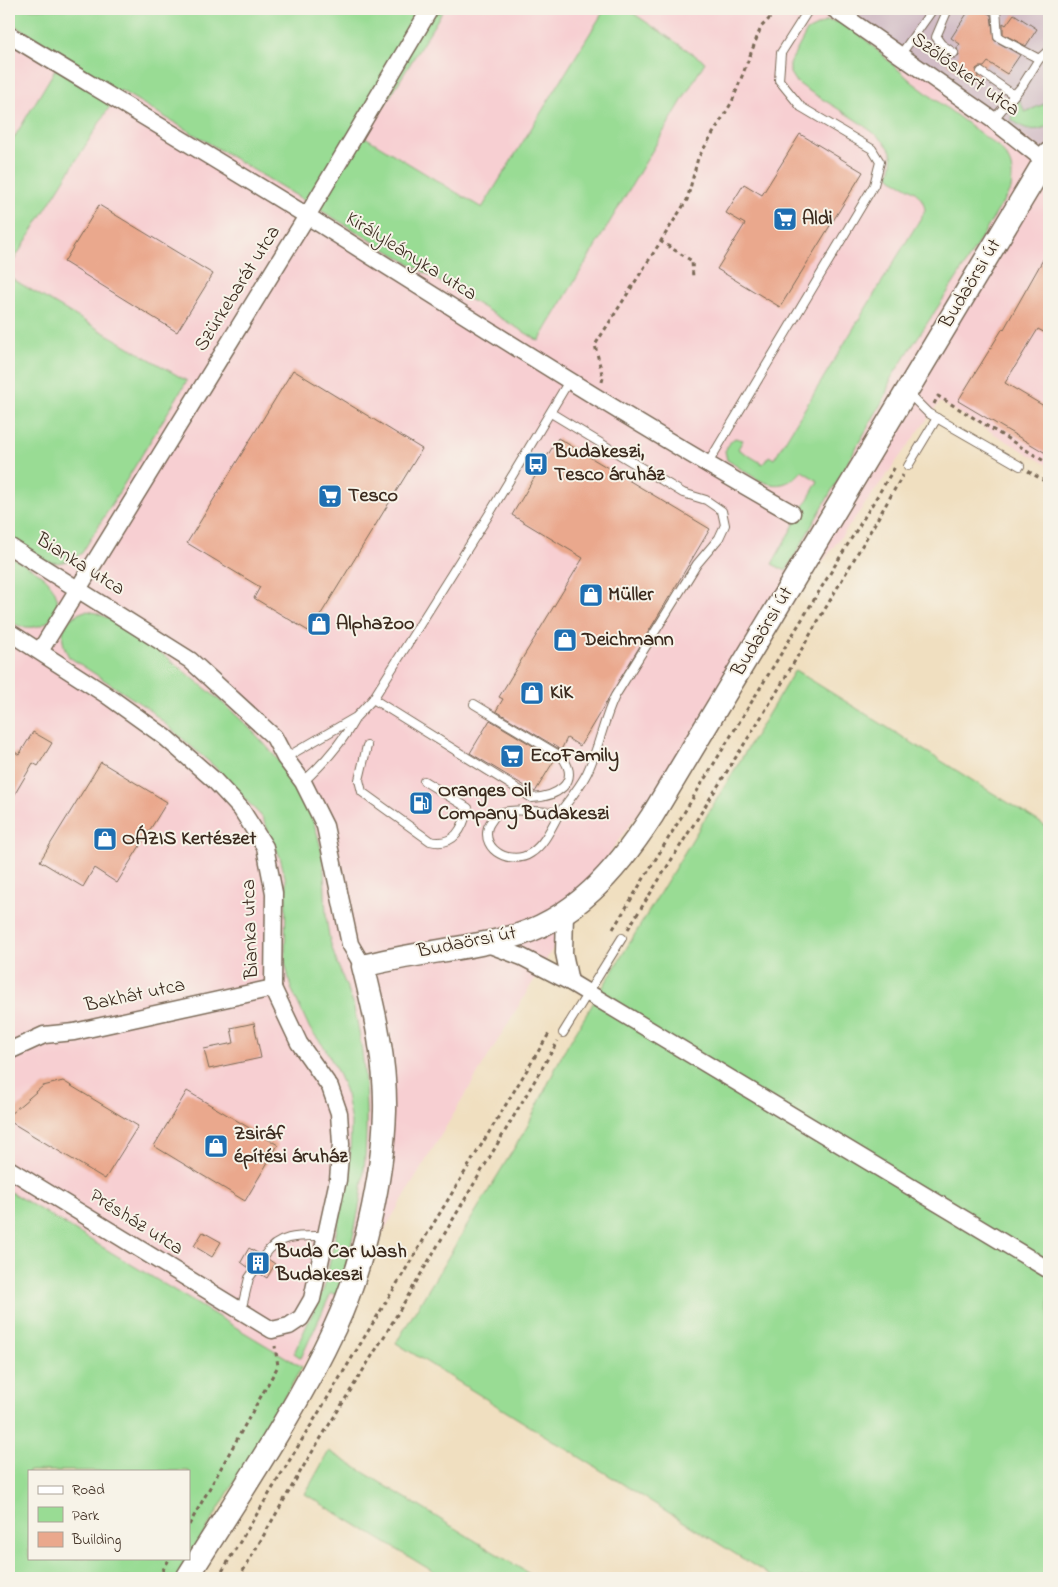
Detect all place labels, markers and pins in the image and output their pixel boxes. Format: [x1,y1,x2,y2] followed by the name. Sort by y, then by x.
[802,205,833,234] place label: Aldi
[772,206,798,232] supermarket icon: Aldi
[553,438,665,490] place label: Budakeszi, Tesco áruház
[523,451,549,477] bus stop icon: Budakeszi, Tesco áruház
[348,482,398,511] place label: Tesco
[317,483,343,509] supermarket icon: Tesco
[608,581,654,610] place label: Müller
[578,582,604,608] shop icon: Müller
[336,610,414,639] place label: AlphaZoo
[306,611,332,637] shop icon: AlphaZoo
[581,626,674,655] place label: Deichmann
[552,627,578,653] shop icon: Deichmann
[550,679,574,708] place label: KiK
[519,680,545,706] shop icon: KiK
[530,742,619,772] place label: EcoFamily
[499,743,525,769] supermarket icon: EcoFamily
[438,777,610,830] place label: Oranges Oil Company Budakeszi
[408,790,434,816] fuel station icon: Oranges Oil Company Budakeszi
[122,824,256,854] place label: OÁZIS Kertészet
[92,826,118,852] shop icon: OÁZIS Kertészet
[234,1120,348,1172] place label: Zsiráf építési áruház
[203,1133,229,1159] shop icon: Zsiráf építési áruház
[275,1238,407,1290] place label: Buda Car Wash Budakeszi
[245,1250,271,1276] building icon: Buda Car Wash Budakeszi

